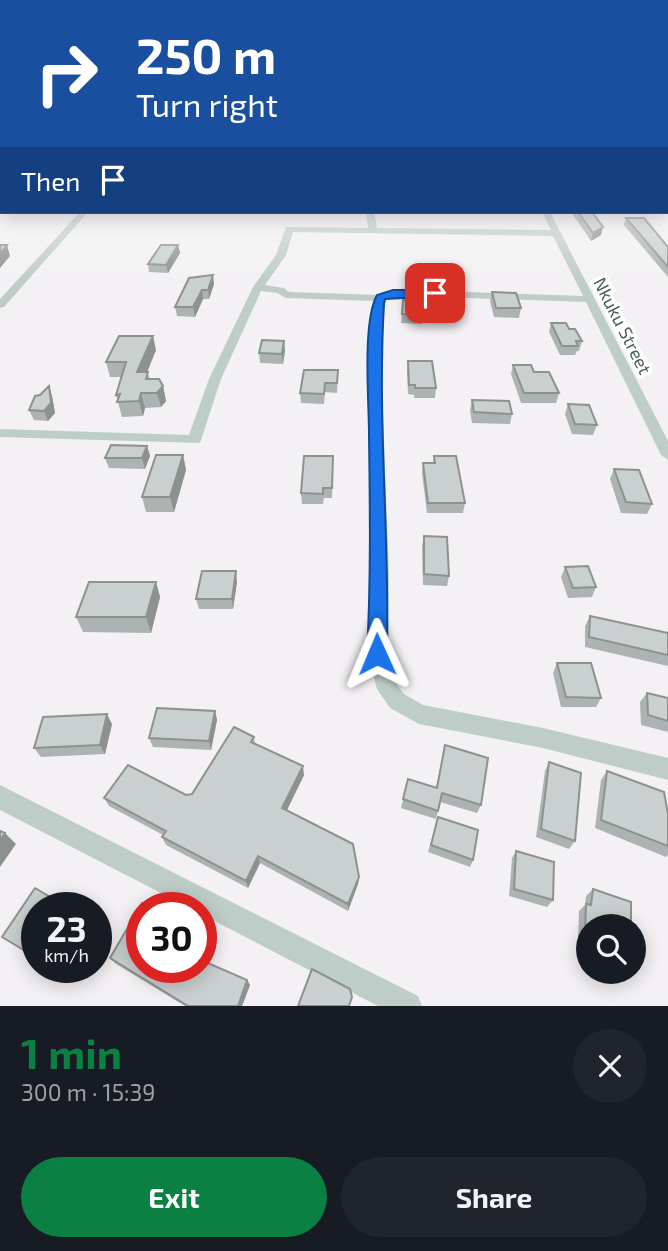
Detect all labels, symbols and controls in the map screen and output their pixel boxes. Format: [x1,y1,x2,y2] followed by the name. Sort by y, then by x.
[136,25,276,84] text: 250 m
[21,28,112,119] icon: right
[136,85,278,123] text: Turn right
[94,161,132,199] icon: arrive
[21,165,80,196] text: Then
[405,263,465,323] pin
[416,274,454,312] icon: arrive
[589,274,657,378] street label: Nkuku Street
[340,617,414,691] position arrow
[126,892,217,983] speed limit sign: 30
[46,907,87,949] text: 23
[576,914,646,984] map controls
[576,914,646,984] button: search
[44,944,89,966] text: km/h
[21,1027,122,1077] text: 1 min
[573,1029,647,1103] button: close
[21,1078,155,1106] text: 300 m · 15:39
[21,1157,327,1237] button: Exit
[341,1157,647,1237] button: Share

